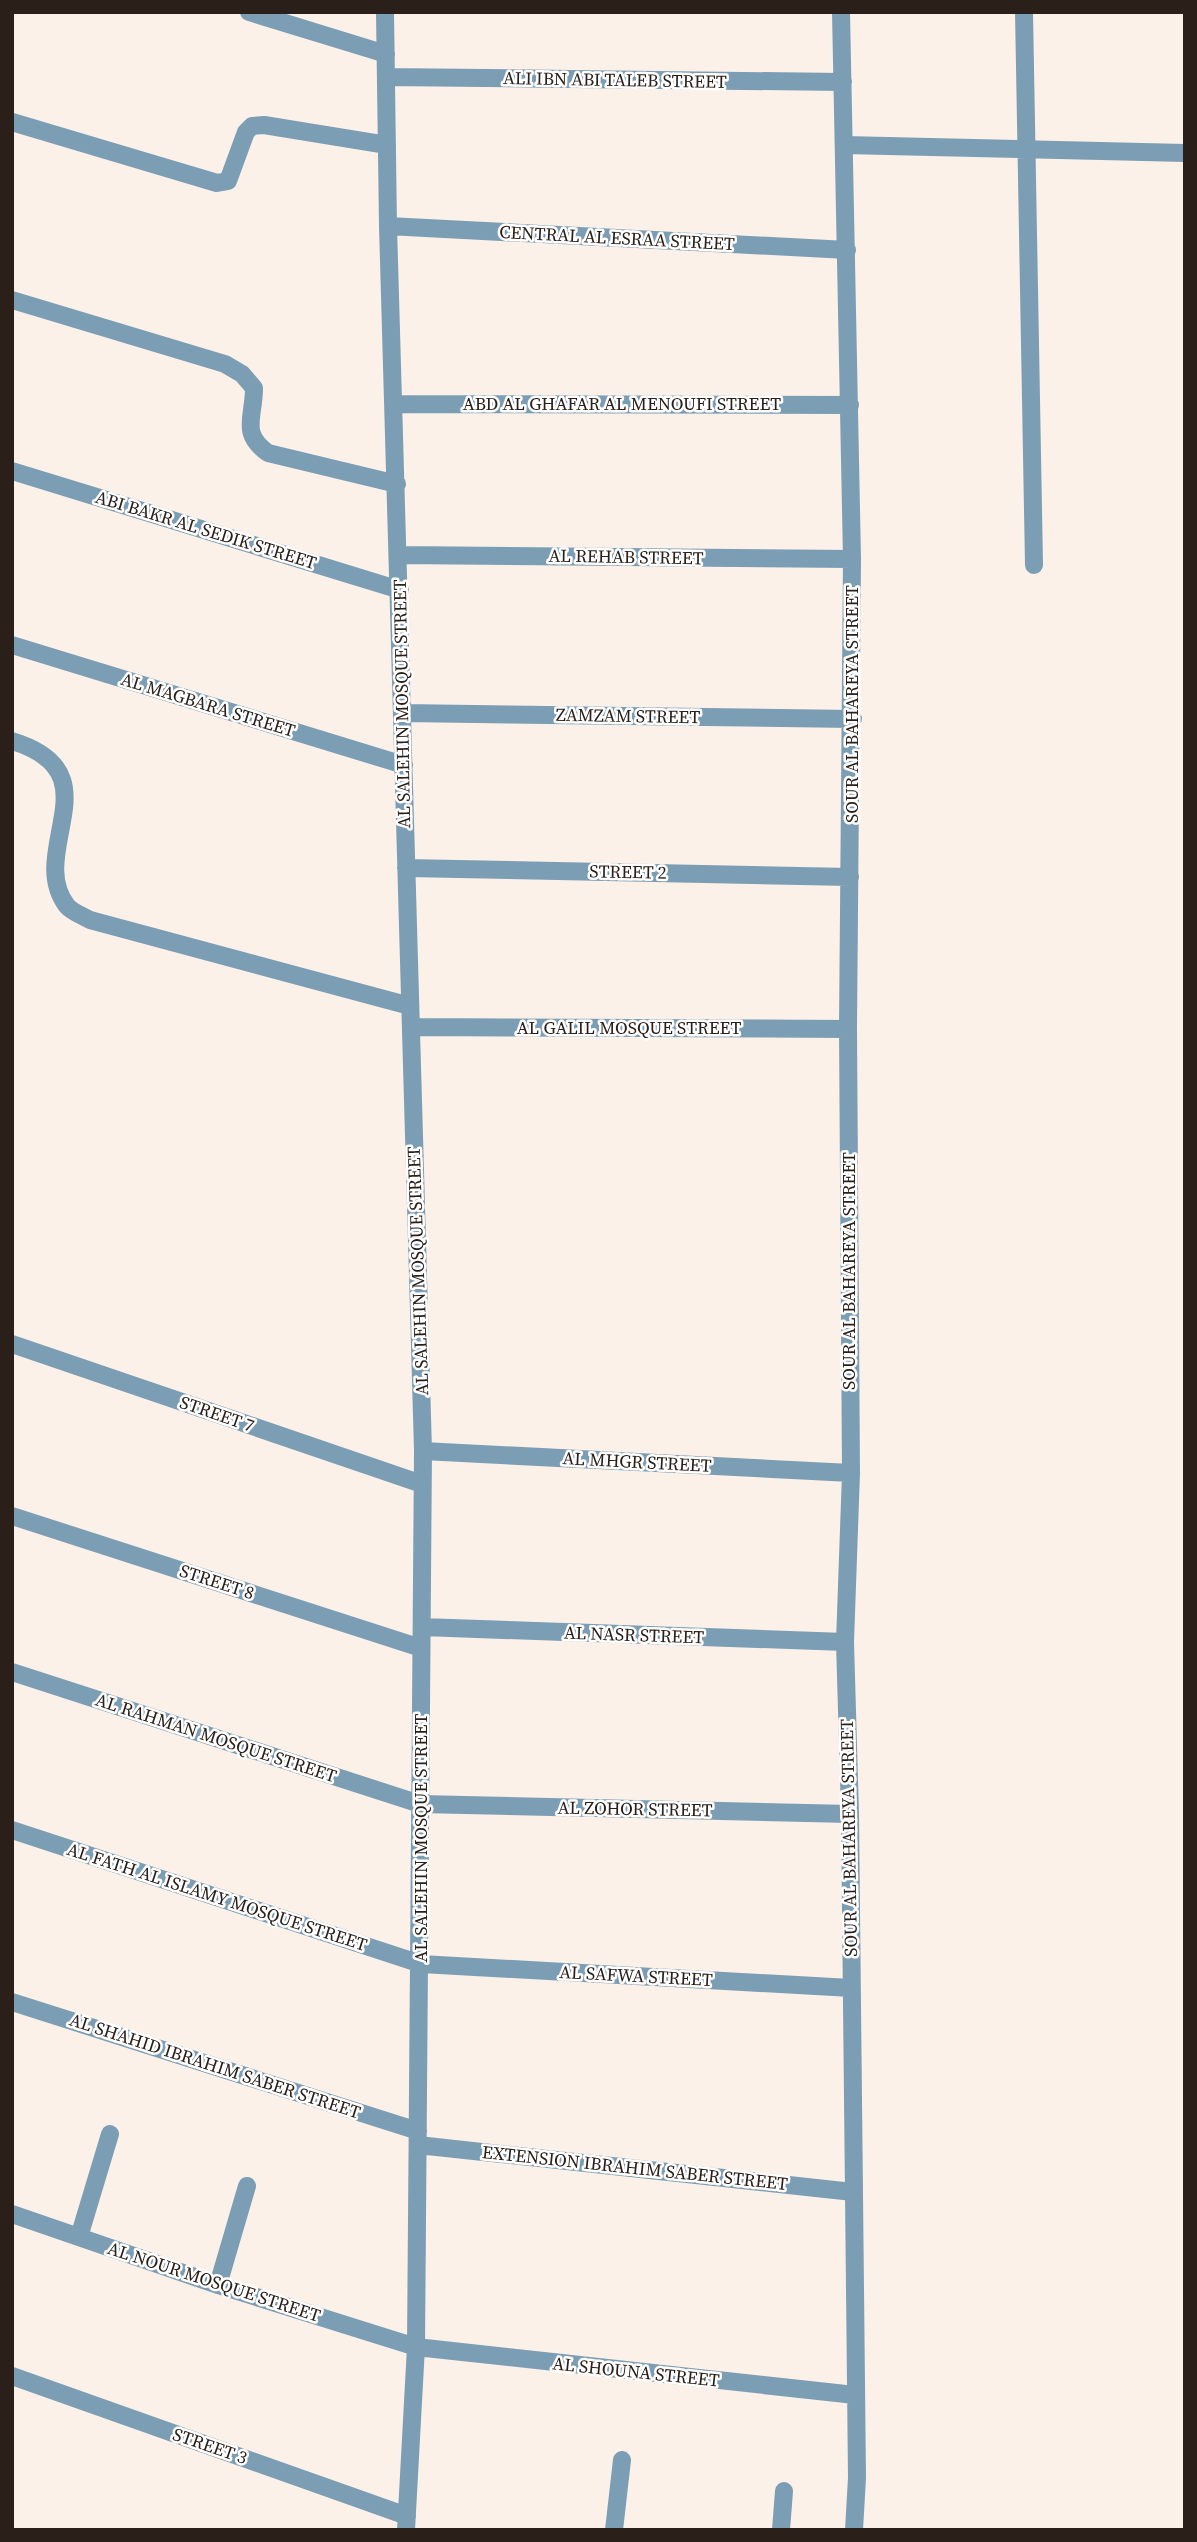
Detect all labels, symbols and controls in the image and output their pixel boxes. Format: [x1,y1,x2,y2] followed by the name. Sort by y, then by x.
[503,65,727,94] street label: ALI IBN ABI TALEB STREET
[499,219,736,256] street label: CENTRAL AL ESRAA STREET
[463,391,781,416] street label: ABD AL GHAFAR AL MENOUFI STREET
[93,484,320,575] street label: ABI BAKR AL SEDIK STREET
[548,543,704,570] street label: AL REHAB STREET
[387,579,416,829] street label: AL SALEHIN MOSQUE STREET
[839,585,864,823] street label: SOUR AL BAHAREYA STREET
[118,666,298,743] street label: AL MAGBARA STREET
[556,702,700,729] street label: ZAMZAM STREET
[589,858,667,885] street label: STREET 2
[517,1015,741,1040] street label: AL GALIL MOSQUE STREET
[401,1146,434,1396] street label: AL SALEHIN MOSQUE STREET
[836,1152,861,1390] street label: SOUR AL BAHAREYA STREET
[177,1389,258,1438] street label: STREET 7
[562,1445,712,1478] street label: AL MHGR STREET
[177,1558,258,1605] street label: STREET 8
[563,1620,705,1649] street label: AL NASR STREET
[92,1687,340,1788] street label: AL RAHMAN MOSQUE STREET
[408,1713,433,1962] street label: AL SALEHIN MOSQUE STREET
[834,1719,863,1957] street label: SOUR AL BAHAREYA STREET
[557,1795,713,1822] street label: AL ZOHOR STREET
[64,1836,371,1957] street label: AL FATH AL ISLAMY MOSQUE STREET
[559,1959,713,1992] street label: AL SAFWA STREET
[66,2007,364,2125] street label: AL SHAHID IBRAHIM SABER STREET
[481,2139,789,2196] street label: EXTENSION IBRAHIM SABER STREET
[104,2235,324,2328] street label: AL NOUR MOSQUE STREET
[551,2350,721,2393] street label: AL SHOUNA STREET
[170,2421,251,2470] street label: STREET 3

